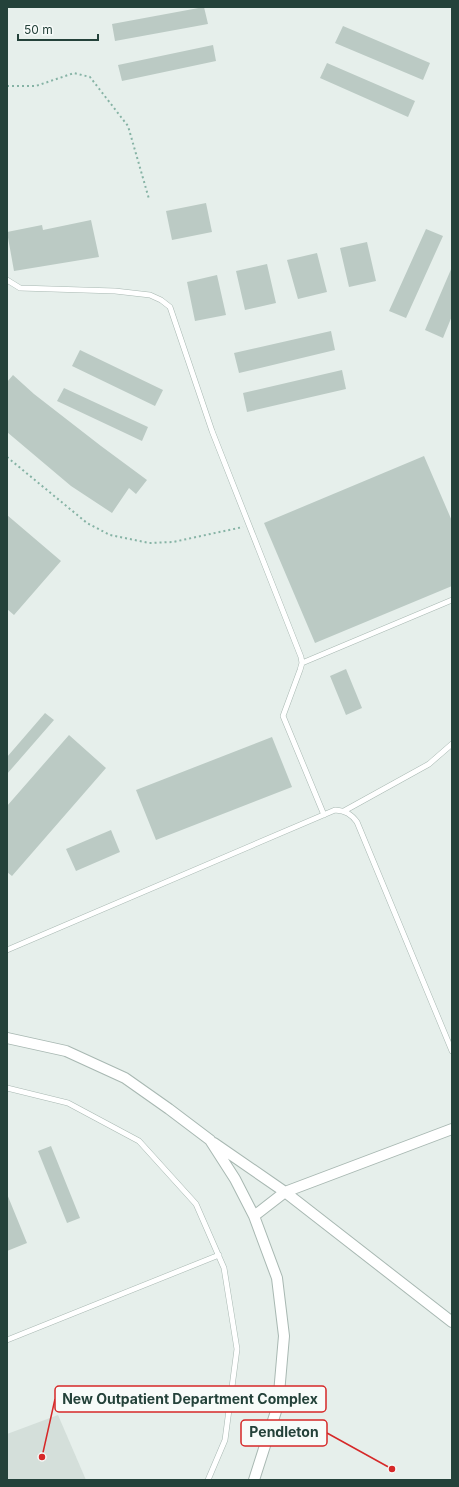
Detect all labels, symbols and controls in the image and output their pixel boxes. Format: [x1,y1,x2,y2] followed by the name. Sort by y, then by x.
[18,16,98,42] scale bar
[24,22,53,37] text: 50 m
[55,1386,326,1412] callout: New Outpatient Department Complex
[62,1390,318,1407] text: New Outpatient Department Complex
[241,1420,327,1446] callout: Pendleton
[249,1423,319,1440] text: Pendleton

